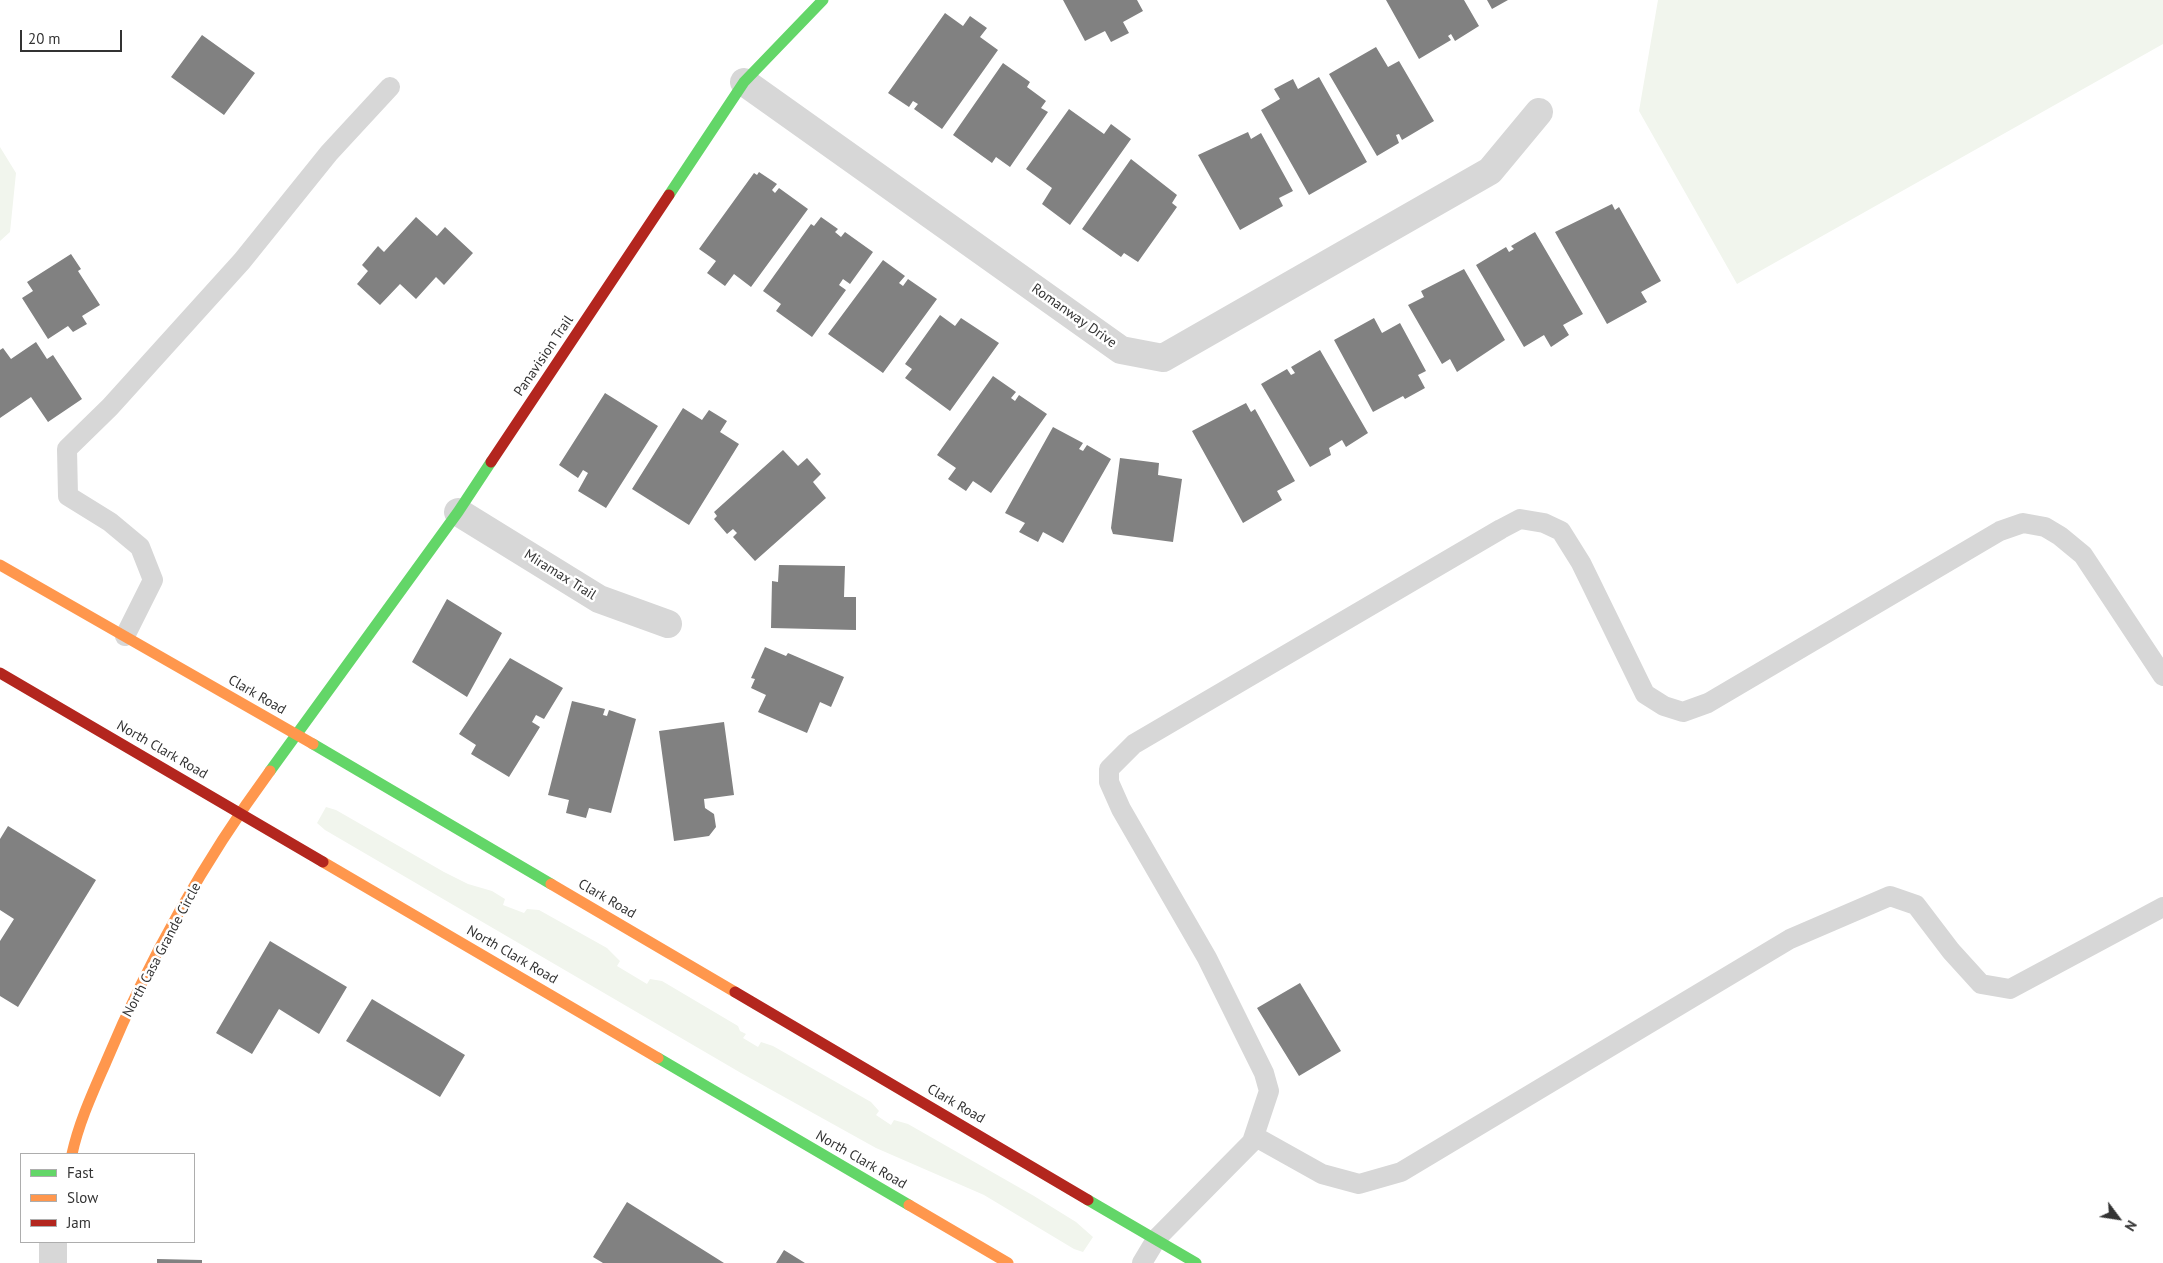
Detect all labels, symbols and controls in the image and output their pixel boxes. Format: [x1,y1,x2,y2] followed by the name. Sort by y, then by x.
[22,20,125,52] scale bar
[28,29,61,48] text: 20 m
[1028,280,1120,352] street label: Romanway Drive
[511,312,577,400] street label: Panavision Trail
[521,546,599,604] street label: Miramax Trail
[225,672,289,718] street label: Clark Road
[114,717,210,783] street label: North Clark Road
[575,876,639,922] street label: Clark Road
[119,880,205,1020] street label: North Casa Grande Circle
[464,922,560,988] street label: North Clark Road
[924,1081,988,1127] street label: Clark Road
[813,1127,909,1193] street label: North Clark Road
[20,1153,195,1243] legend
[67,1163,94,1182] text: Fast
[67,1188,98,1207] text: Slow
[2093,1193,2143,1243] north arrow
[67,1213,91,1232] text: Jam
[2121,1217,2141,1234] text: N

